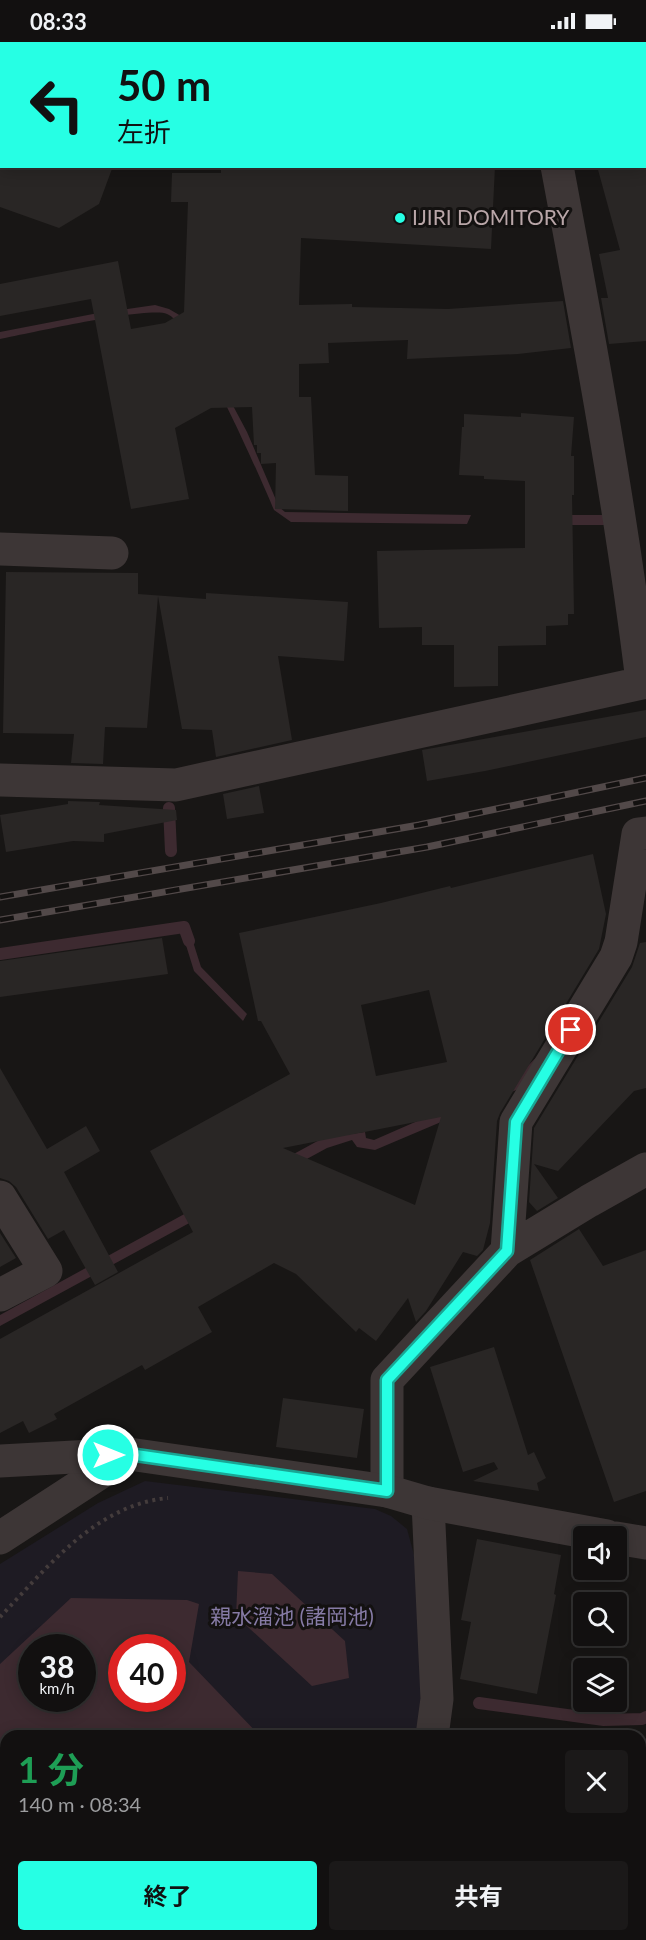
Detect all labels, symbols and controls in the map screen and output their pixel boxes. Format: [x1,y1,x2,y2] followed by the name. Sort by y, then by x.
[30,8,87,35] text: 08:33
[117,60,211,110] text: 50 m
[18,66,96,144] icon: left
[117,115,171,148] text: 左折
[412,204,570,229] place label: IJIRI DOMITORY
[393,211,407,225] marker: IJIRI DOMITORY
[545,1004,596,1055] pin
[554,1013,587,1046] icon: arrive
[76,1423,140,1487] position arrow
[573,1526,627,1712] map controls
[573,1526,627,1580] button: sound
[573,1592,627,1646] button: search
[210,1603,374,1628] park label: 親水溜池 (諸岡池)
[108,1634,186,1712] speed limit sign: 40
[40,1648,74,1684] text: 38
[573,1658,627,1712] button: layers
[39,1679,75,1697] text: km/h
[18,1747,84,1791] text: 1 分
[565,1750,628,1813] button: close
[18,1792,141,1816] text: 140 m · 08:34
[18,1861,317,1930] button: 終了
[329,1861,628,1930] button: 共有

